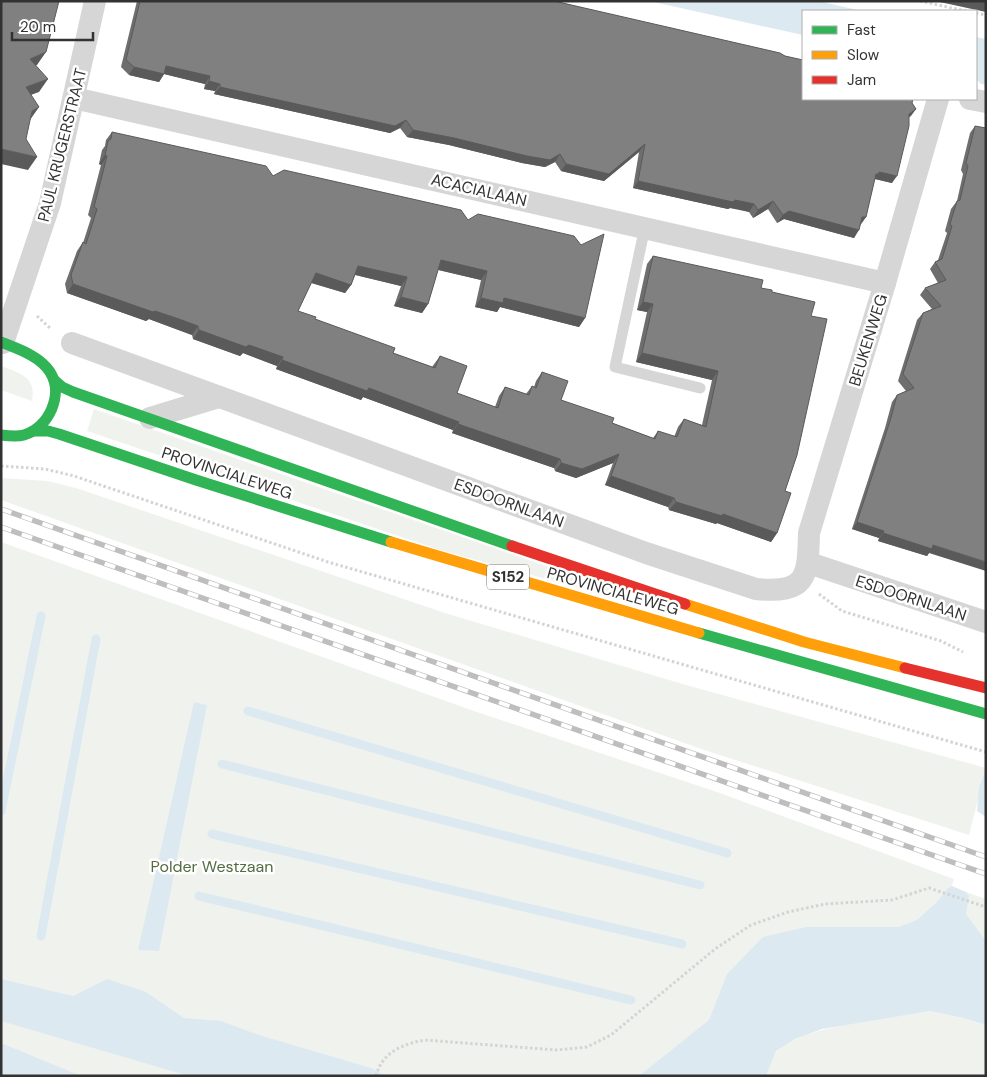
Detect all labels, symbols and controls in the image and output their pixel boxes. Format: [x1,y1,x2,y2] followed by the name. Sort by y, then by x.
[12,10,94,42] scale bar
[802,10,977,100] legend
[20,17,56,37] text: 20 m
[847,20,876,40] text: Fast
[847,45,880,65] text: Slow
[33,66,91,224] street label: PAUL KRUGERSTRAAT
[847,70,876,90] text: Jam
[429,169,529,211] street label: ACACIALAAN
[844,291,892,389] street label: BEUKENWEG
[159,442,295,504] street label: PROVINCIALEWEG
[451,473,567,533] street label: ESDOORNLAAN
[545,562,681,620] street label: PROVINCIALEWEG
[487,564,529,590] road number: S152
[853,570,969,626] street label: ESDOORNLAAN
[151,856,273,877] park label: Polder Westzaan

